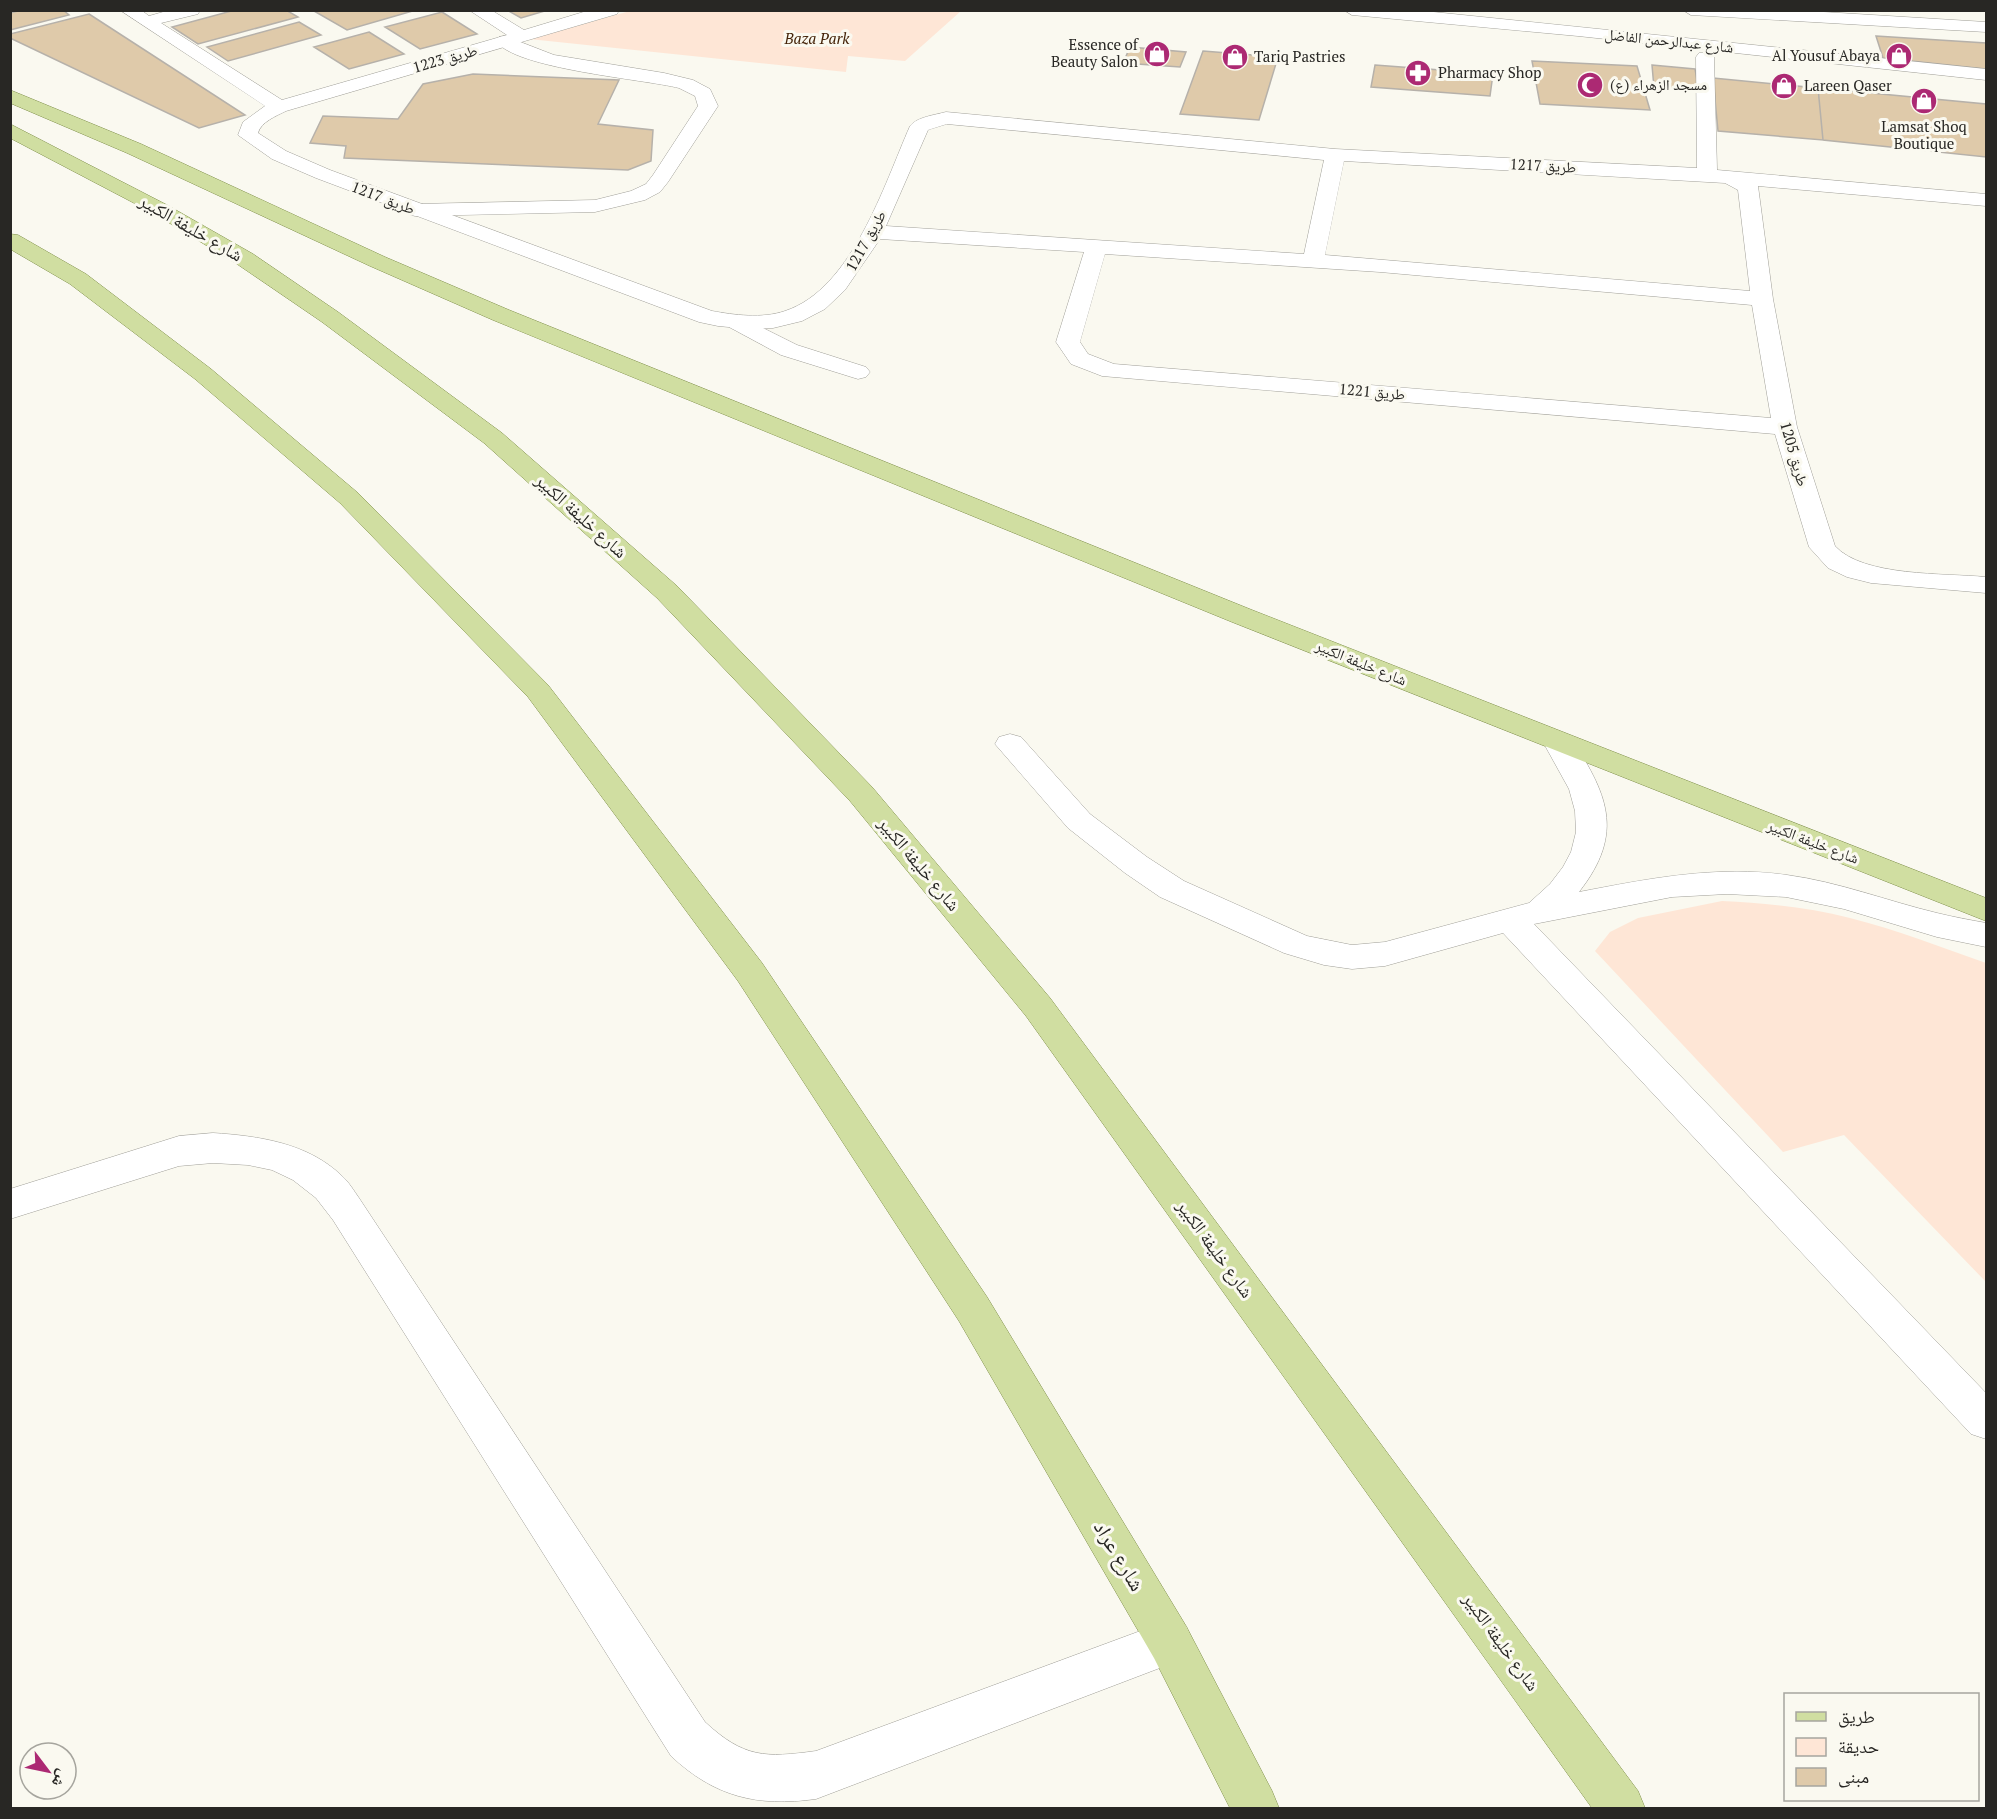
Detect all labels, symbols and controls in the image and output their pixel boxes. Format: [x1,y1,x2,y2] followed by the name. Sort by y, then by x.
[1604,23,1735,58] street label: شارع عبدالرحمن الفاضل
[784,28,850,48] park label: Baza Park
[1051,34,1139,71] place label: Essence of Beauty Salon
[410,39,480,78] street label: طريق 1223
[1142,39,1172,69] shop icon: Essence of Beauty Salon
[1884,41,1914,71] shop icon: Al Yousuf Abaya
[1220,42,1250,72] shop icon: Tariq Pastries
[1772,45,1880,65] place label: Al Yousuf Abaya
[1254,46,1345,66] place label: Tariq Pastries
[1403,58,1433,88] pharmacy icon: Pharmacy Shop
[1438,62,1541,82] place label: Pharmacy Shop
[1575,70,1605,100] mosque icon: مسجد الزهراء (ع)
[1769,71,1799,101] shop icon: Lareen Qaser
[1610,74,1707,95] place label: مسجد الزهراء (ع)
[1804,75,1892,95] place label: Lareen Qaser
[1909,86,1939,116] shop icon: Lamsat Shoq Boutique
[1881,116,1967,153] place label: Lamsat Shoq Boutique
[1509,153,1577,178] street label: طريق 1217
[348,176,418,219] street label: طريق 1217
[134,187,248,266] street label: شارع خليفة الكبير
[840,207,891,275] street label: طريق 1217
[1338,378,1406,405] street label: طريق 1221
[1775,419,1814,489] street label: طريق 1205
[530,467,633,563] street label: شارع خليفة الكبير
[1312,634,1410,690] street label: شارع خليفة الكبير
[873,811,966,915] street label: شارع خليفة الكبير
[1763,814,1862,869] street label: شارع خليفة الكبير
[1171,1194,1260,1302] street label: شارع خليفة الكبير
[1088,1515,1152,1596] street label: شارع عراد
[1457,1587,1546,1695] street label: شارع خليفة الكبير
[1784,1693,1979,1801] legend
[1838,1704,1875,1728] text: طريق
[1838,1734,1879,1758] text: حديقة
[18,1741,78,1801] north arrow
[1838,1764,1869,1788] text: مبنى
[47,1766,75,1792] text: ش

